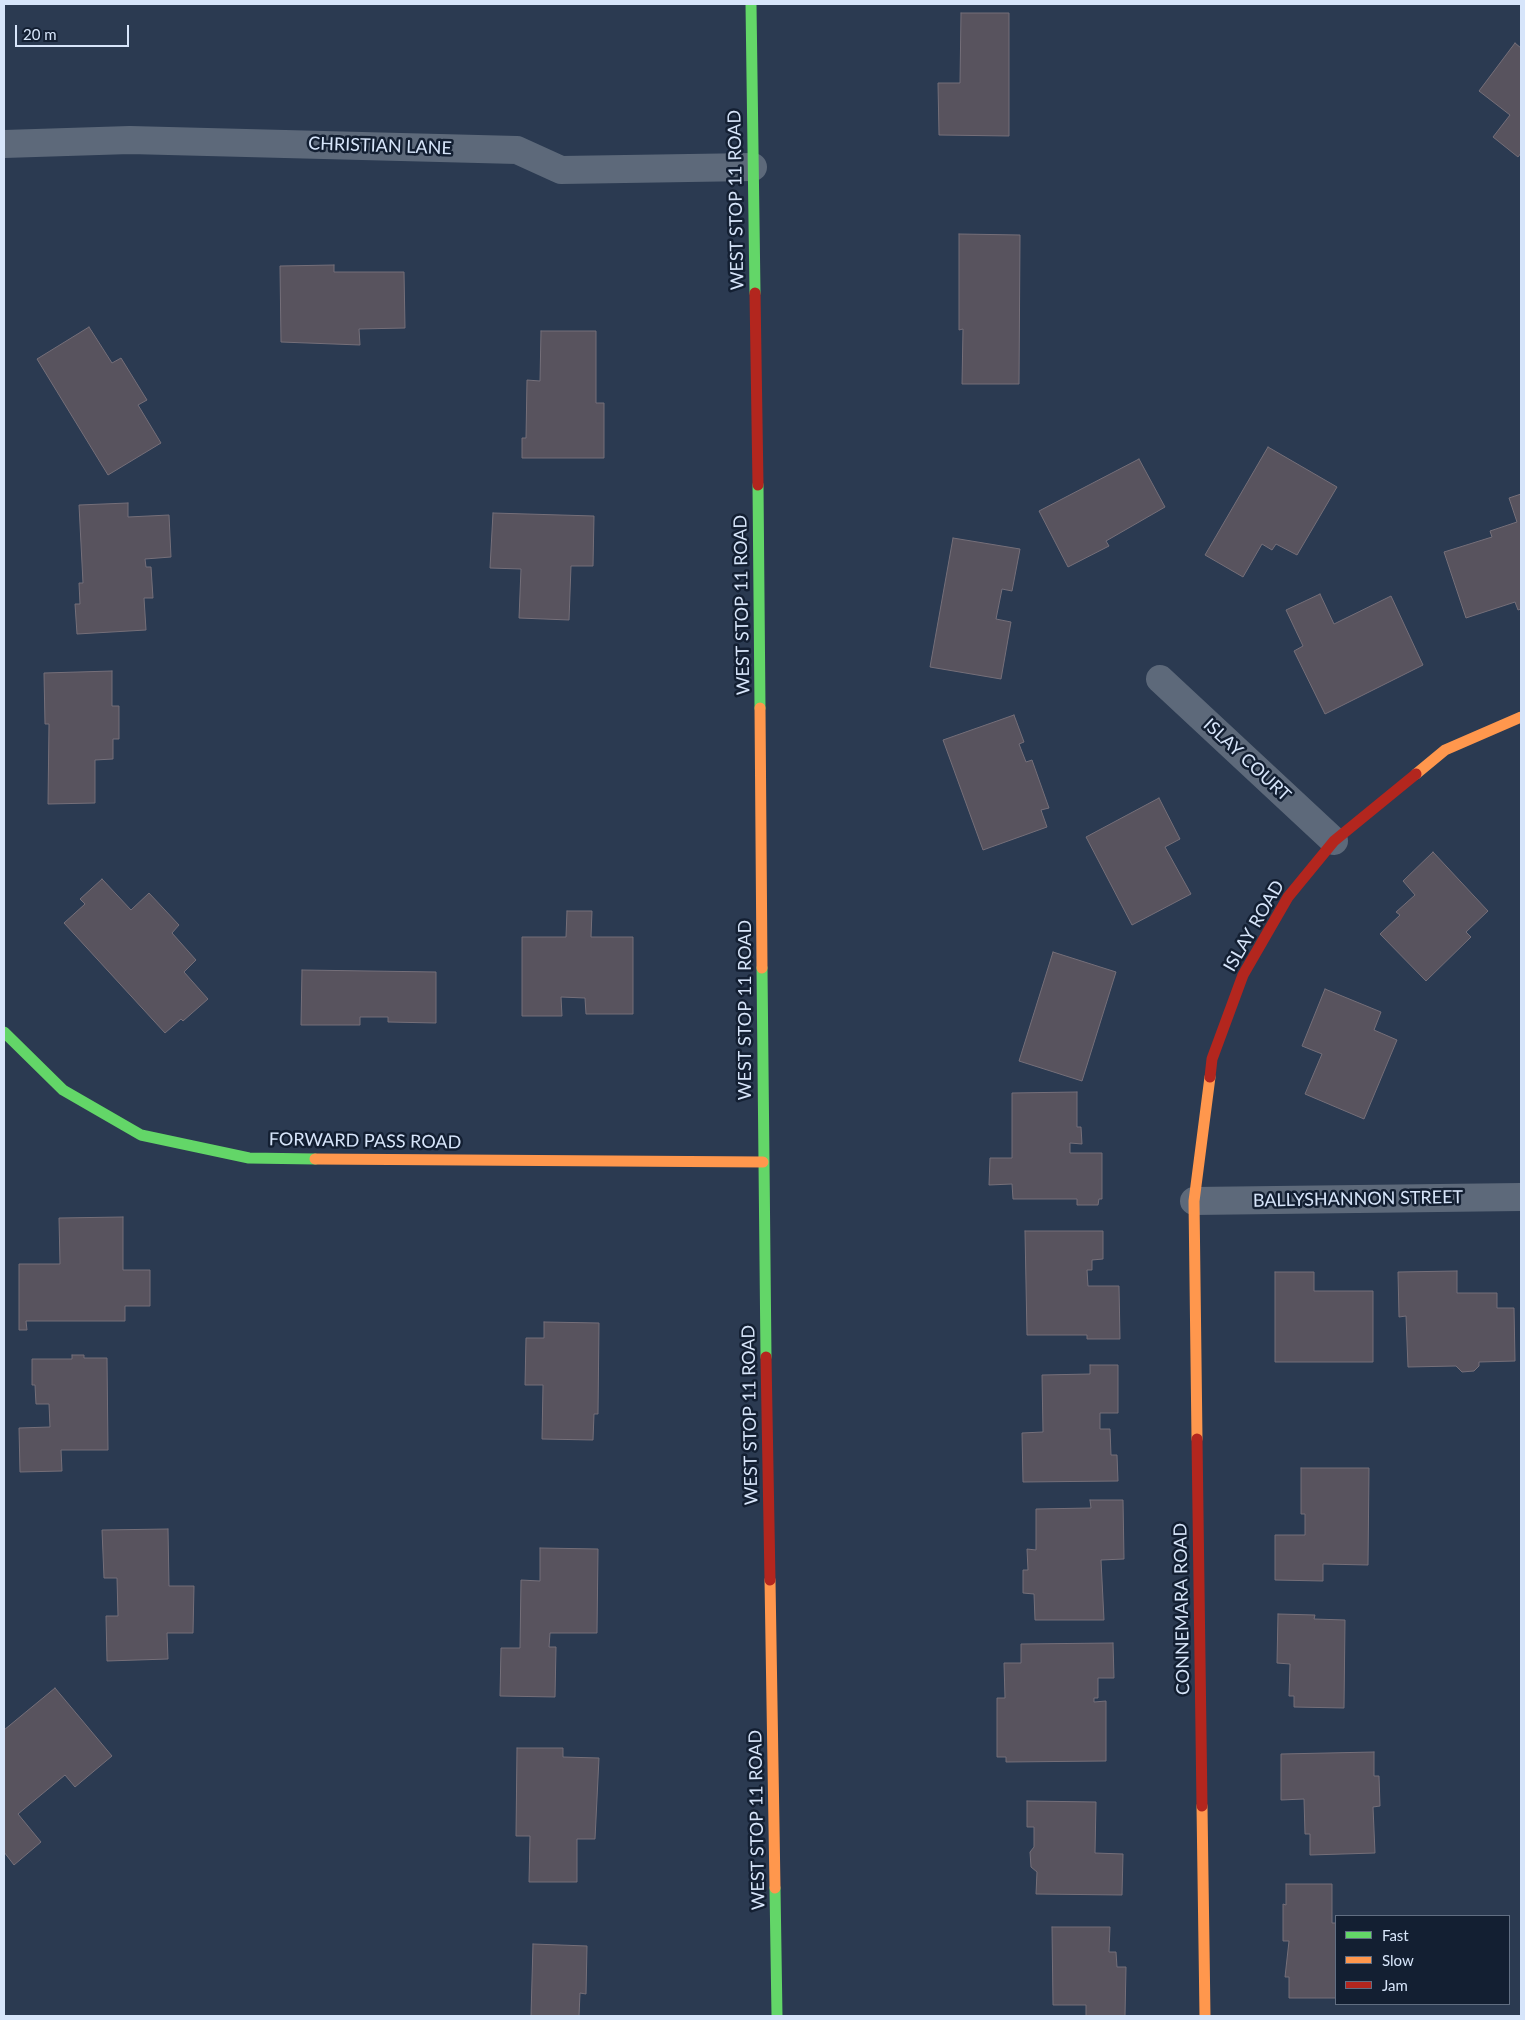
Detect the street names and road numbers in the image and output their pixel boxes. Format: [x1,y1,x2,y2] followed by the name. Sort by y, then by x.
[724,110,748,290] street label: WEST STOP 11 ROAD
[308,133,452,159] street label: CHRISTIAN LANE
[730,515,754,695] street label: WEST STOP 11 ROAD
[1199,714,1295,806] street label: ISLAY COURT
[1219,876,1289,976] street label: ISLAY ROAD
[734,920,756,1100] street label: WEST STOP 11 ROAD
[269,1129,461,1153] street label: FORWARD PASS ROAD
[1253,1186,1463,1212] street label: BALLYSHANNON STREET
[738,1325,762,1505] street label: WEST STOP 11 ROAD
[1170,1523,1194,1695] street label: CONNEMARA ROAD
[745,1730,769,1910] street label: WEST STOP 11 ROAD

